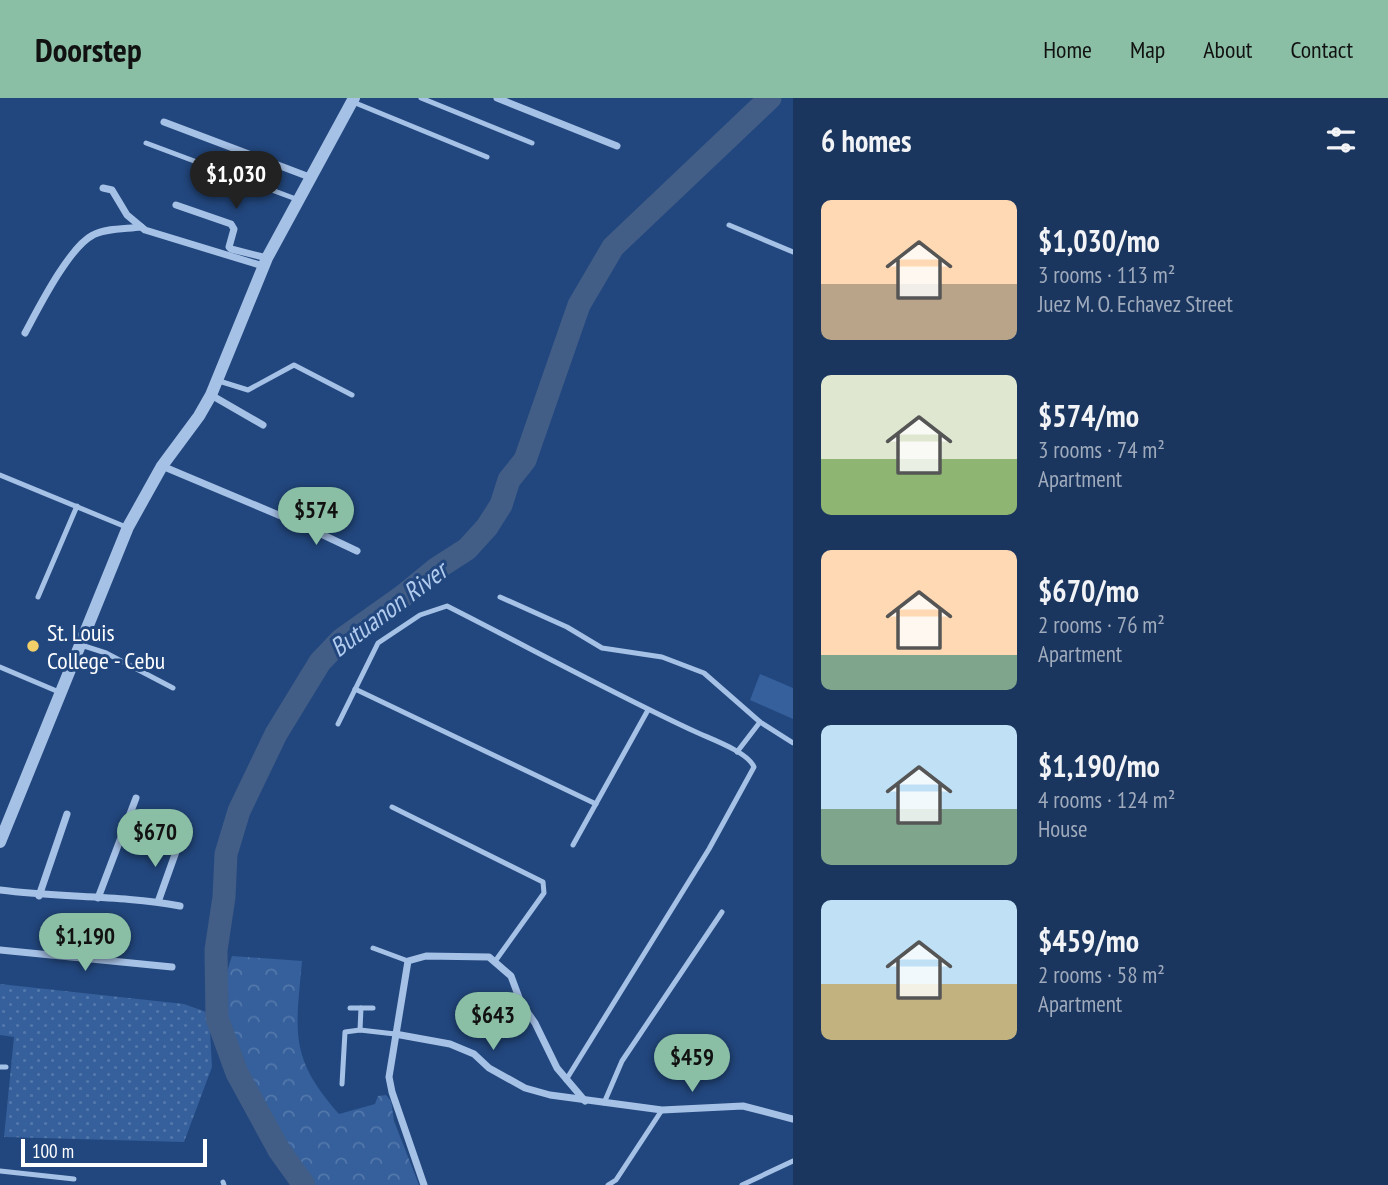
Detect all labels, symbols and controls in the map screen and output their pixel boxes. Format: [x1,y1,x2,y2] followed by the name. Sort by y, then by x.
[35,28,142,71] text: Doorstep
[1043,34,1092,65] text: Home
[1130,34,1165,65] text: Map
[1203,34,1252,65] text: About
[1290,34,1353,65] text: Contact
[821,121,912,160] text: 6 homes
[1322,121,1360,159] icon: filters
[179,152,293,211] pin: $1,030
[206,159,266,188] text: $1,030
[1038,221,1160,260] text: $1,030/mo
[877,228,961,312] icon: home
[1038,260,1175,289] text: 3 rooms · 113 m²
[1038,289,1233,318] text: Juez M. O. Echavez Street
[1038,396,1139,435] text: $574/mo
[877,403,961,487] icon: home
[1038,435,1165,464] text: 3 rooms · 74 m²
[1038,464,1122,493] text: Apartment
[275,488,357,547] pin: $574
[294,495,338,524] text: $574
[323,552,456,664] water label: Butuanon River
[1038,571,1139,610] text: $670/mo
[877,578,961,662] icon: home
[1038,610,1165,639] text: 2 rooms · 76 m²
[47,617,165,676] place label: St. Louis College - Cebu
[25,638,41,654] marker: St. Louis College - Cebu
[1038,639,1122,668] text: Apartment
[1038,746,1160,785] text: $1,190/mo
[877,753,961,837] icon: home
[1038,785,1175,814] text: 4 rooms · 124 m²
[114,810,196,869] pin: $670
[1038,814,1088,843] text: House
[133,817,177,846] text: $670
[28,914,142,973] pin: $1,190
[55,921,115,950] text: $1,190
[1038,921,1139,960] text: $459/mo
[877,928,961,1012] icon: home
[1038,960,1165,989] text: 2 rooms · 58 m²
[1038,989,1122,1018] text: Apartment
[452,992,534,1052] pin: $643
[471,1000,515,1029] text: $643
[651,1034,733,1094] pin: $459
[670,1042,714,1071] text: $459
[21,1136,206,1168] scale bar
[32,1139,74,1163] text: 100 m

